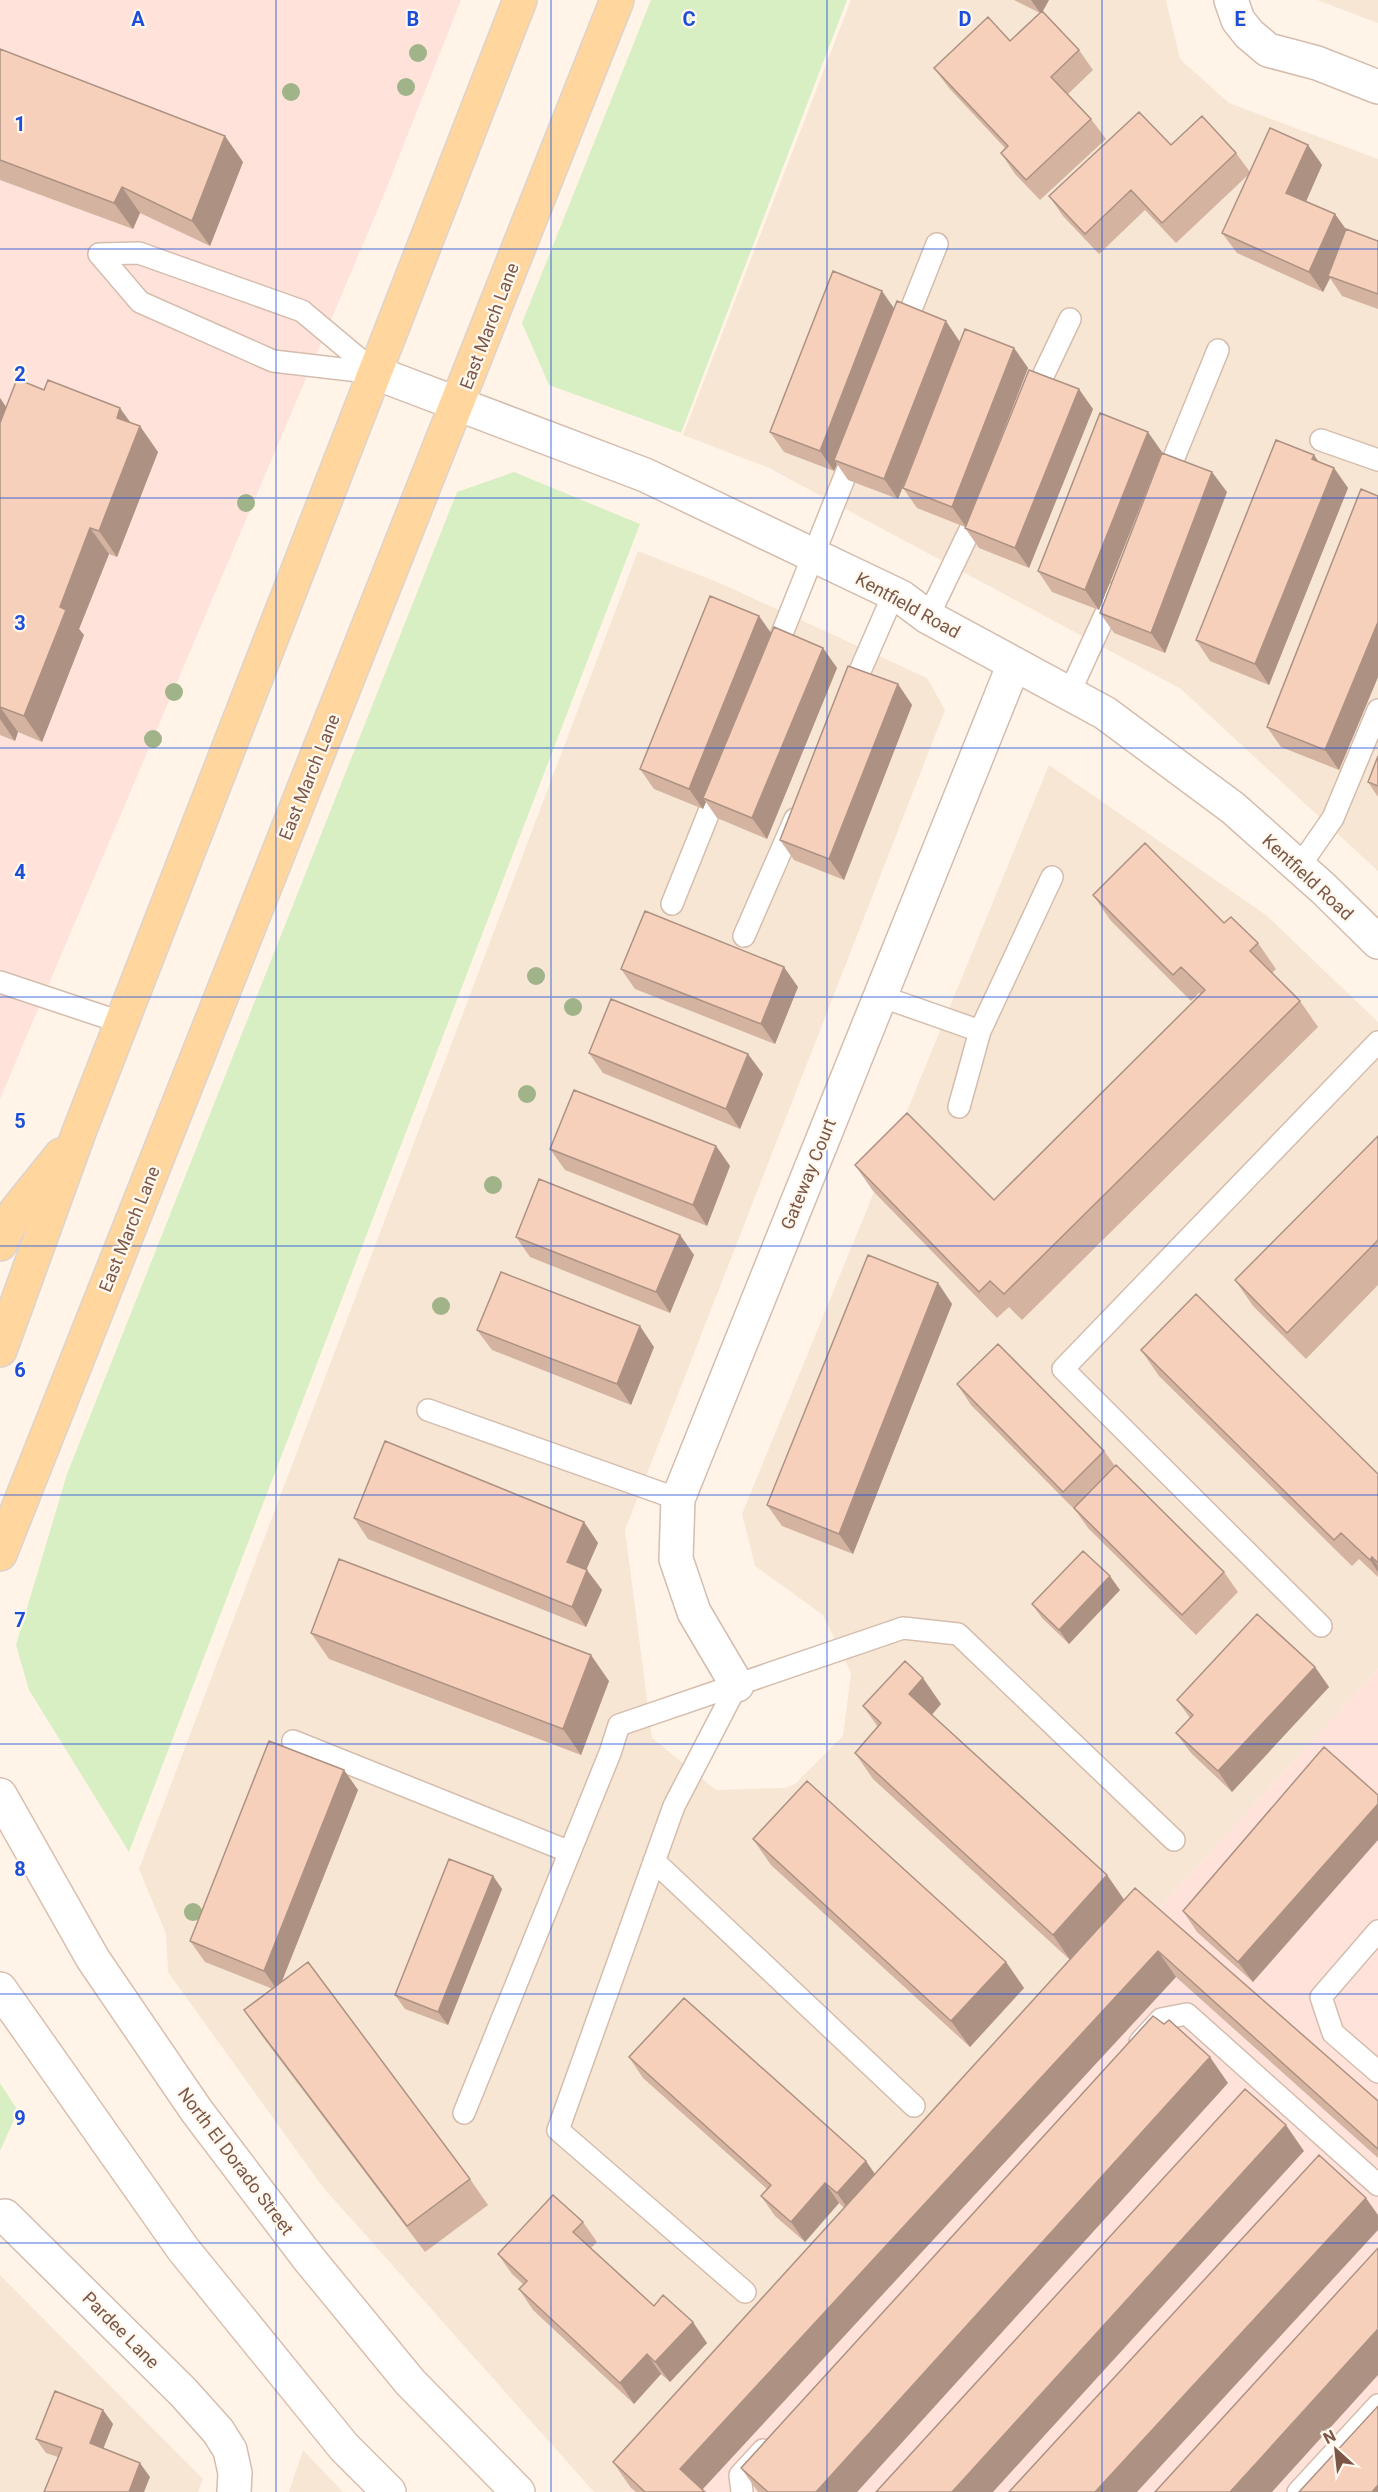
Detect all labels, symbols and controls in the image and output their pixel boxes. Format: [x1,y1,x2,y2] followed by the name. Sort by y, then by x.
[131,7,145,31] text: A
[407,7,419,31] text: B
[682,7,696,31] text: C
[959,7,972,31] text: D
[1234,7,1246,31] text: E
[14,112,26,136] text: 1
[455,260,523,392] street label: East March Lane
[14,362,26,386] text: 2
[852,568,964,642] street label: Kentfield Road
[14,611,26,635] text: 3
[274,711,344,843] street label: East March Lane
[1258,830,1358,924] street label: Kentfield Road
[14,860,26,884] text: 4
[14,1109,26,1133] text: 5
[776,1115,840,1233] street label: Gateway Court
[94,1163,164,1295] street label: East March Lane
[14,1358,26,1382] text: 6
[14,1608,26,1632] text: 7
[14,1857,26,1881] text: 8
[174,2083,298,2239] street label: North El Dorado Street
[14,2106,26,2130] text: 9
[78,2287,164,2373] street label: Pardee Lane
[1306,2420,1366,2480] north arrow
[1320,2426,1339,2448] text: N

